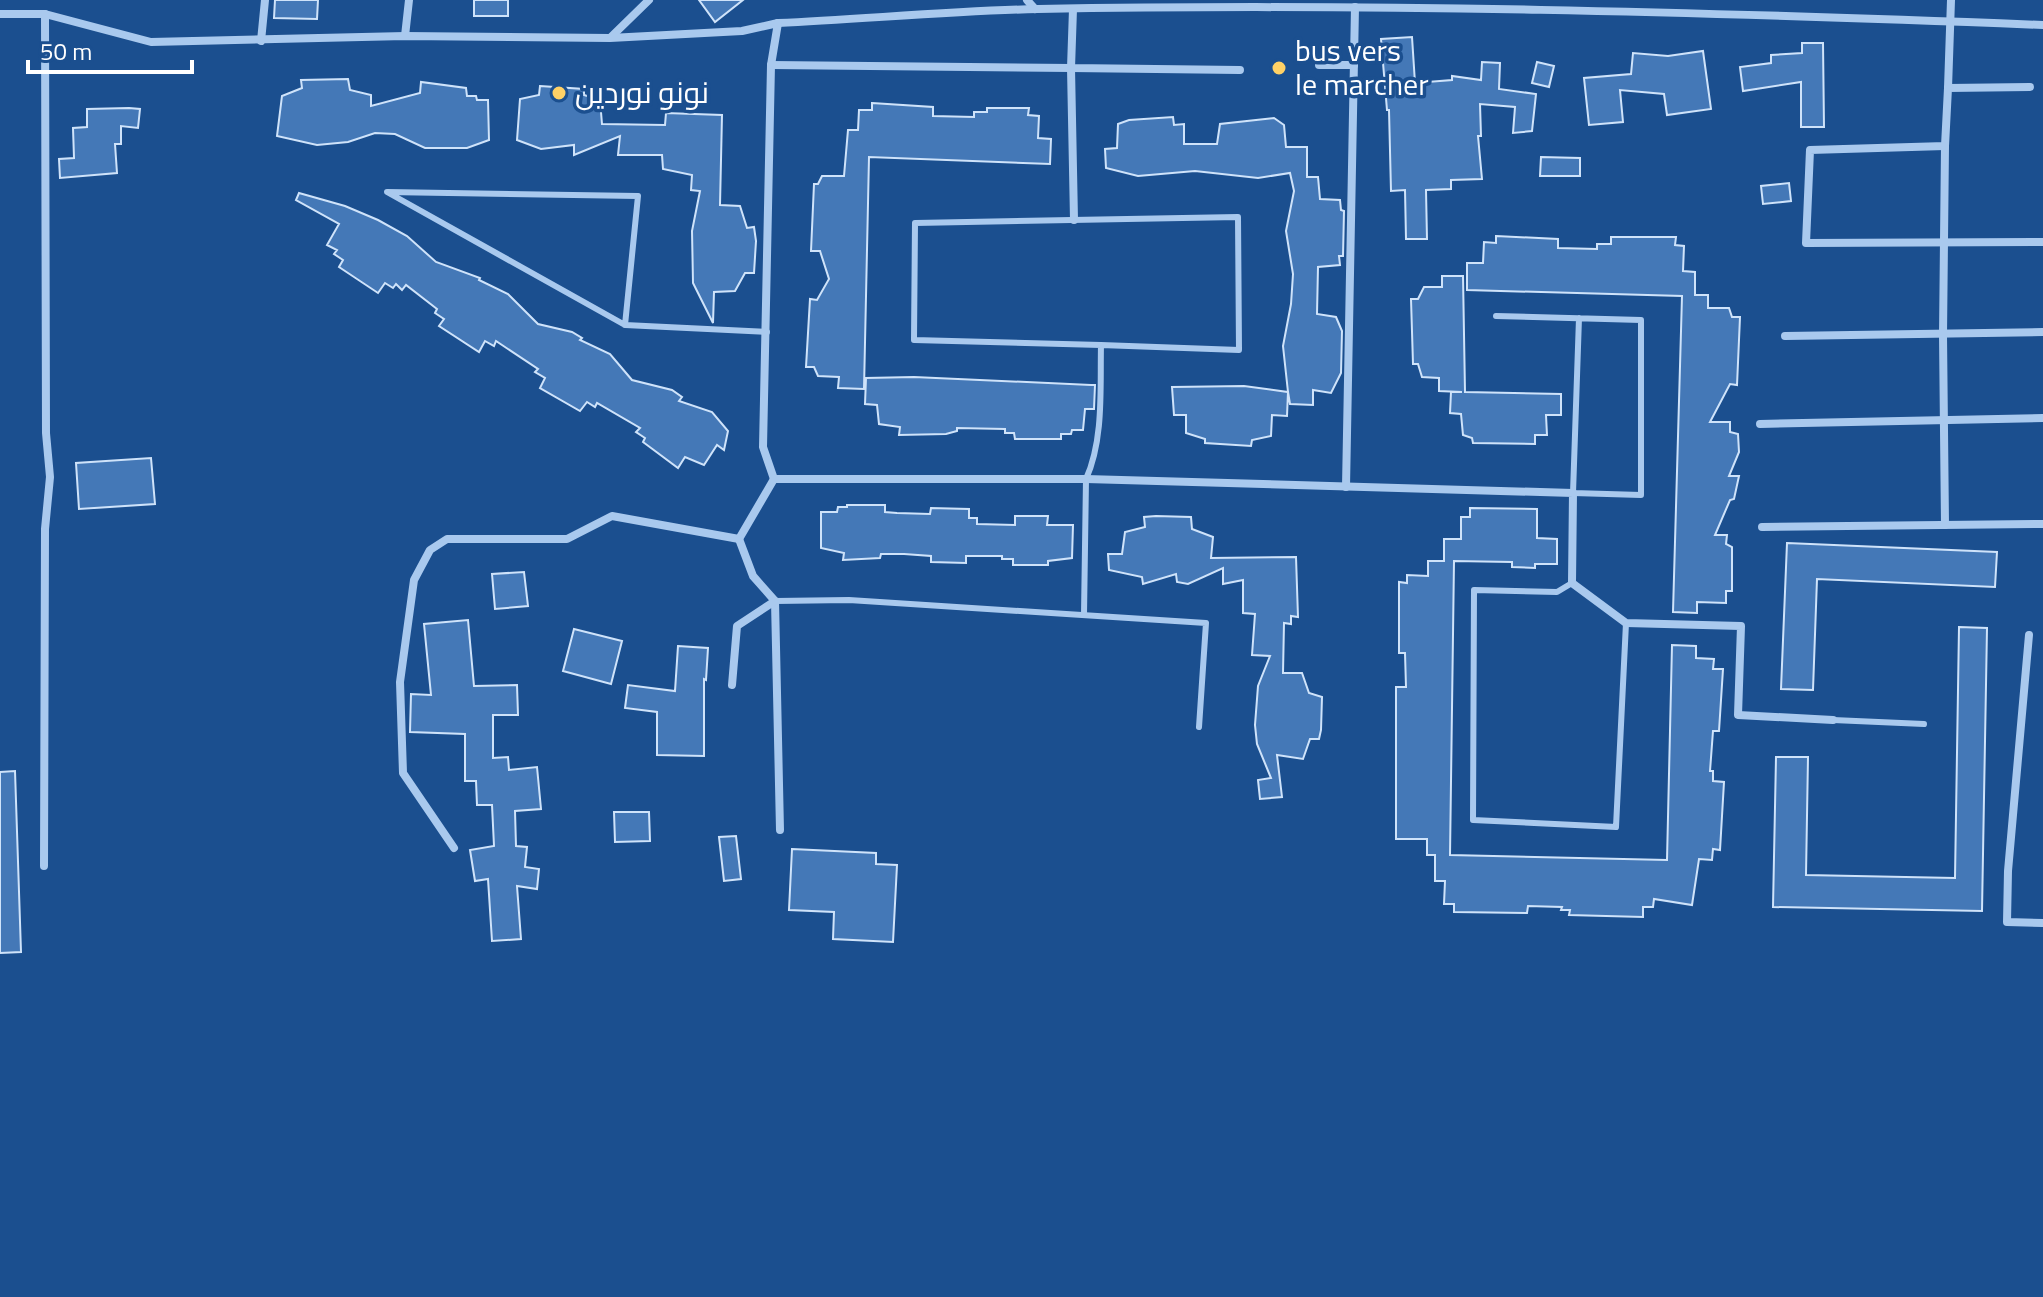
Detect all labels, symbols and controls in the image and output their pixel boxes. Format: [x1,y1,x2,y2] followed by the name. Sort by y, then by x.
[28,24,192,74] scale bar
[1295,27,1429,107] place label: bus vers le marcher
[40,33,92,69] text: 50 m
[1270,59,1288,77] marker: bus vers le marcher
[575,69,709,115] place label: نونو نوردين
[550,84,568,102] marker: نونو نوردين

